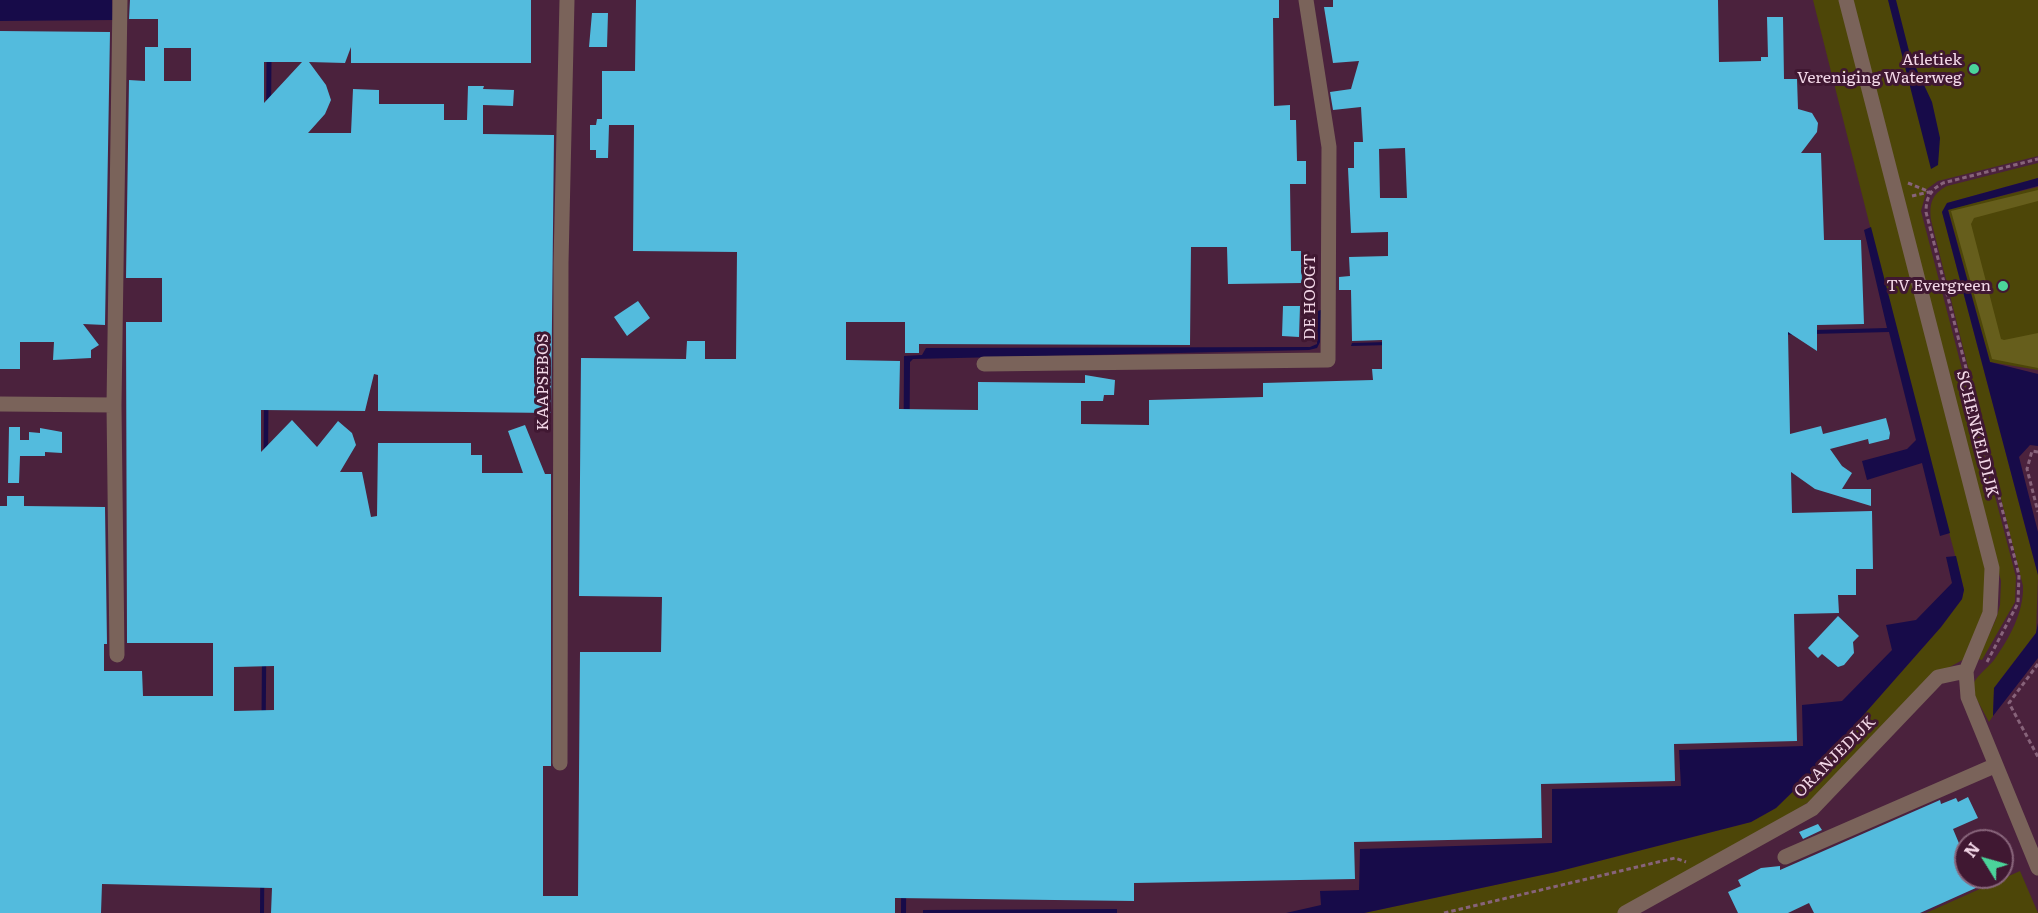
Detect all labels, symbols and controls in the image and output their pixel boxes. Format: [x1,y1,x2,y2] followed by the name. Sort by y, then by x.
[1797,50,1962,88] place label: Atletiek Vereniging Waterweg
[1967,62,1981,76] marker: Atletiek Vereniging Waterweg
[1300,254,1320,340] street label: DE HOOGT
[1886,276,1991,296] place label: TV Evergreen
[1996,279,2010,293] marker: TV Evergreen
[533,333,553,431] street label: KAAPSEBOS
[1952,369,2002,499] street label: SCHENKELDIJK
[1790,712,1880,802] street label: ORANJEDIJK
[1954,829,2014,889] north arrow
[1958,837,1985,862] text: N

